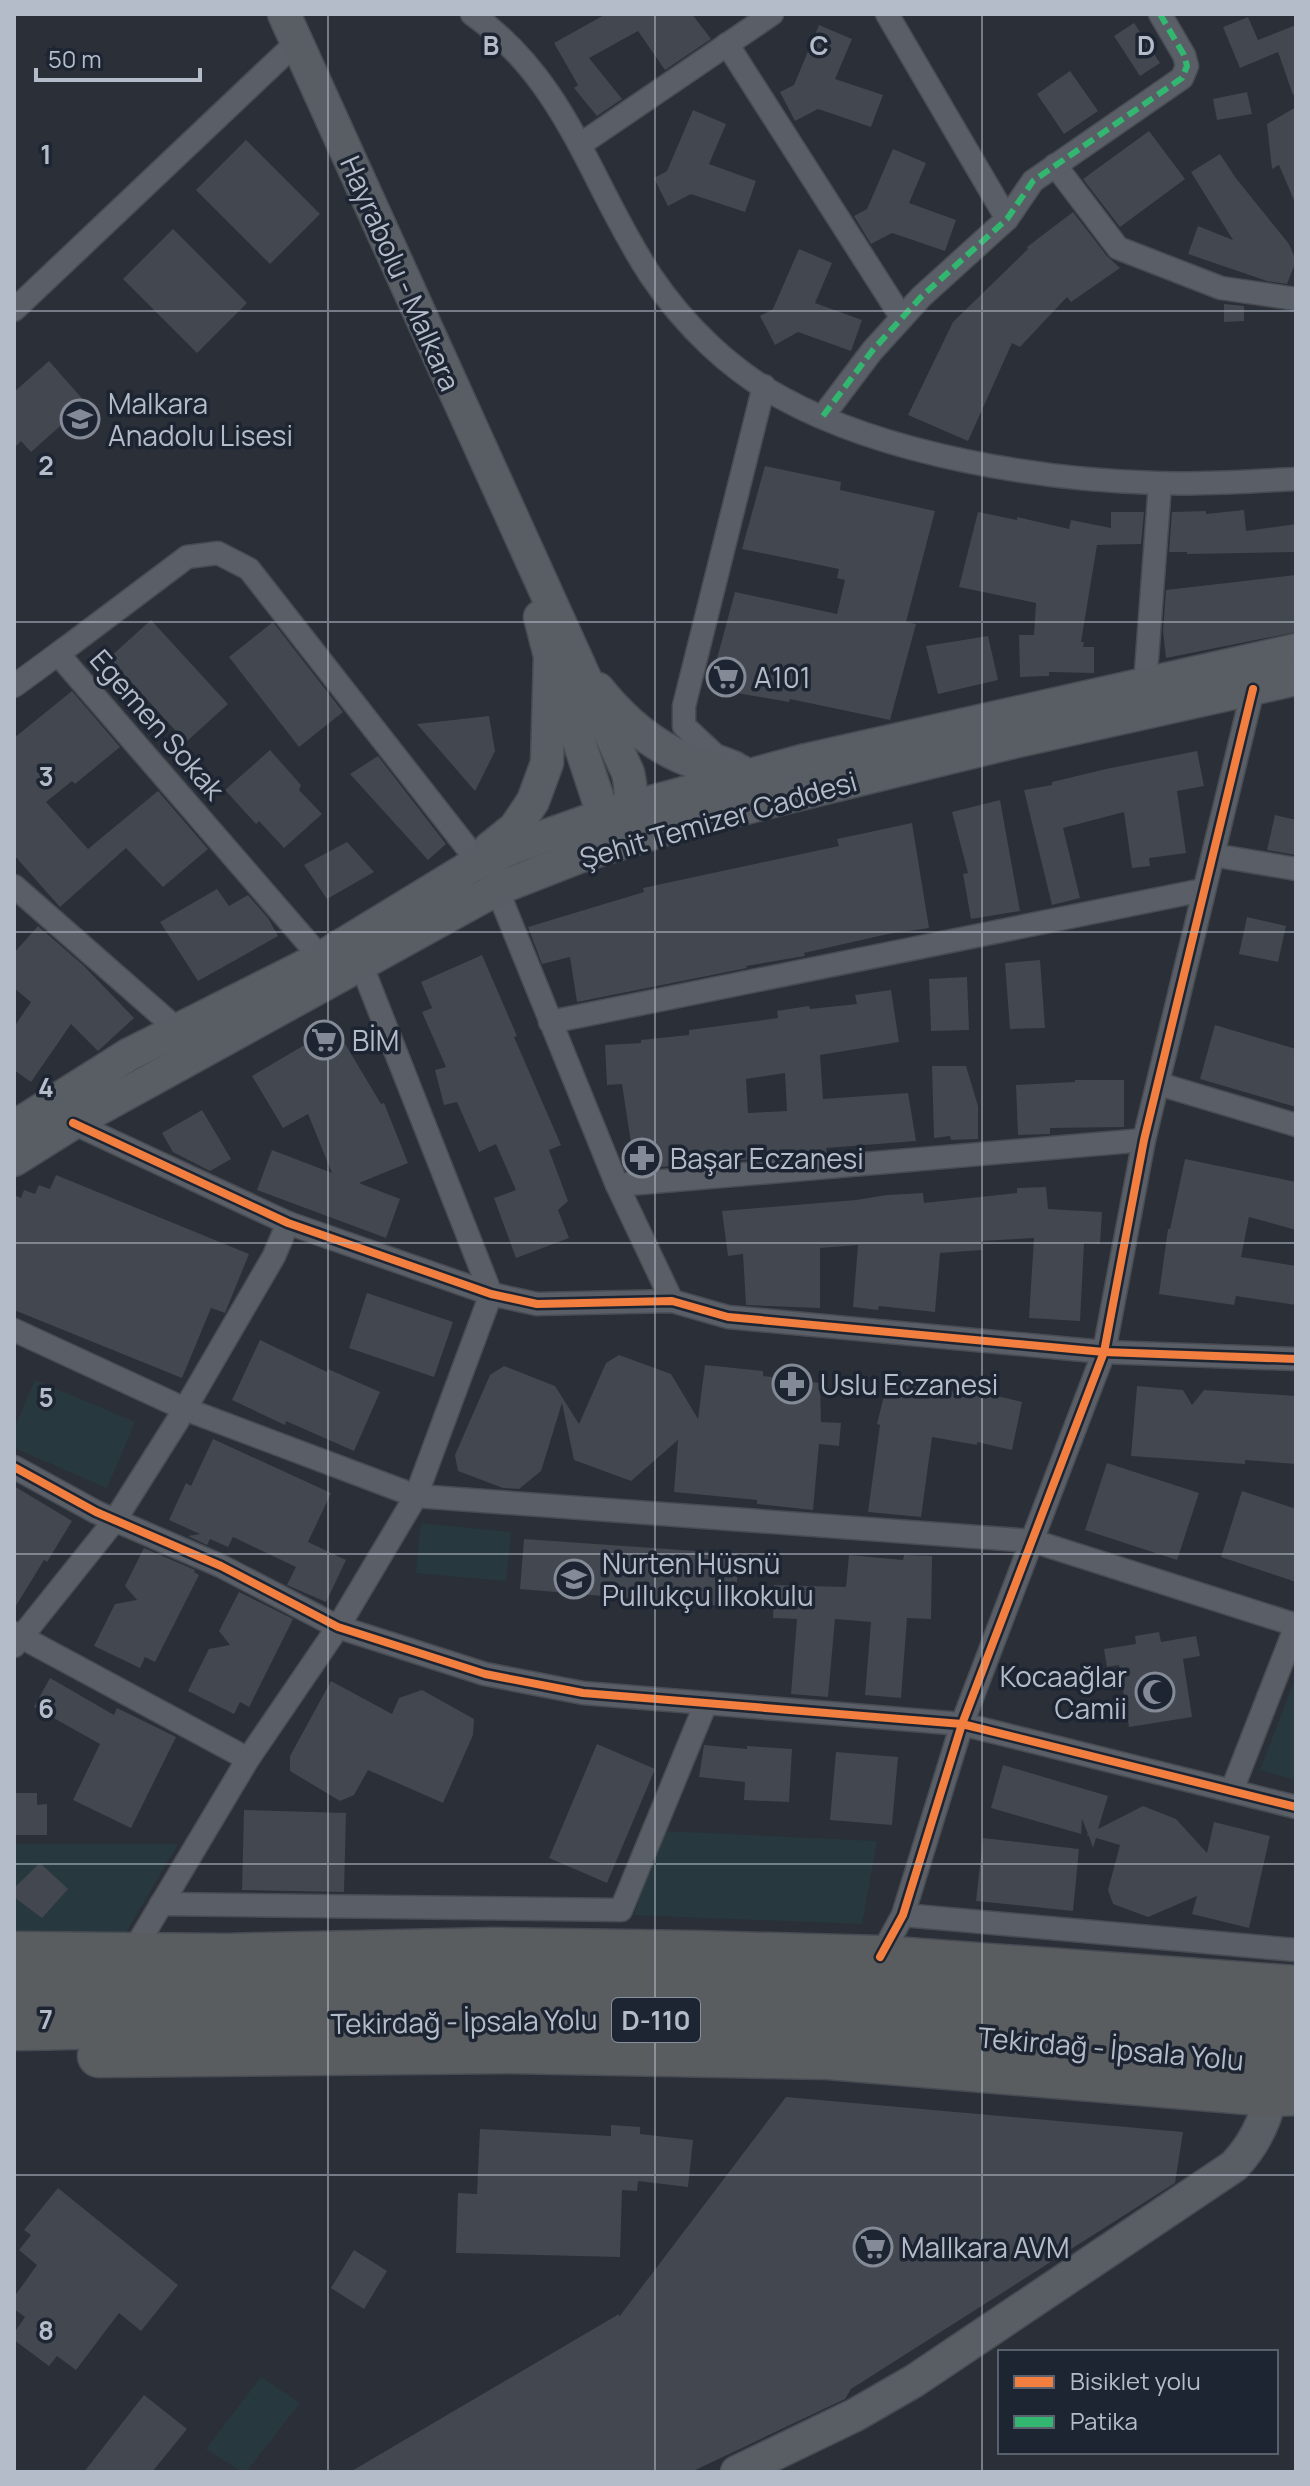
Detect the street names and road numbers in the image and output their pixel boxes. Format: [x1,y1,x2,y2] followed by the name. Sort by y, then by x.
[332,150,470,396] street label: Hayrabolu - Malkara
[82,641,235,808] street label: Egemen Sokak
[575,761,861,877] street label: Şehit Temizer Caddesi
[612,1998,700,2042] road number: D-110
[330,2000,598,2042] street label: Tekirdağ - İpsala Yolu
[976,2017,1246,2079] street label: Tekirdağ - İpsala Yolu

